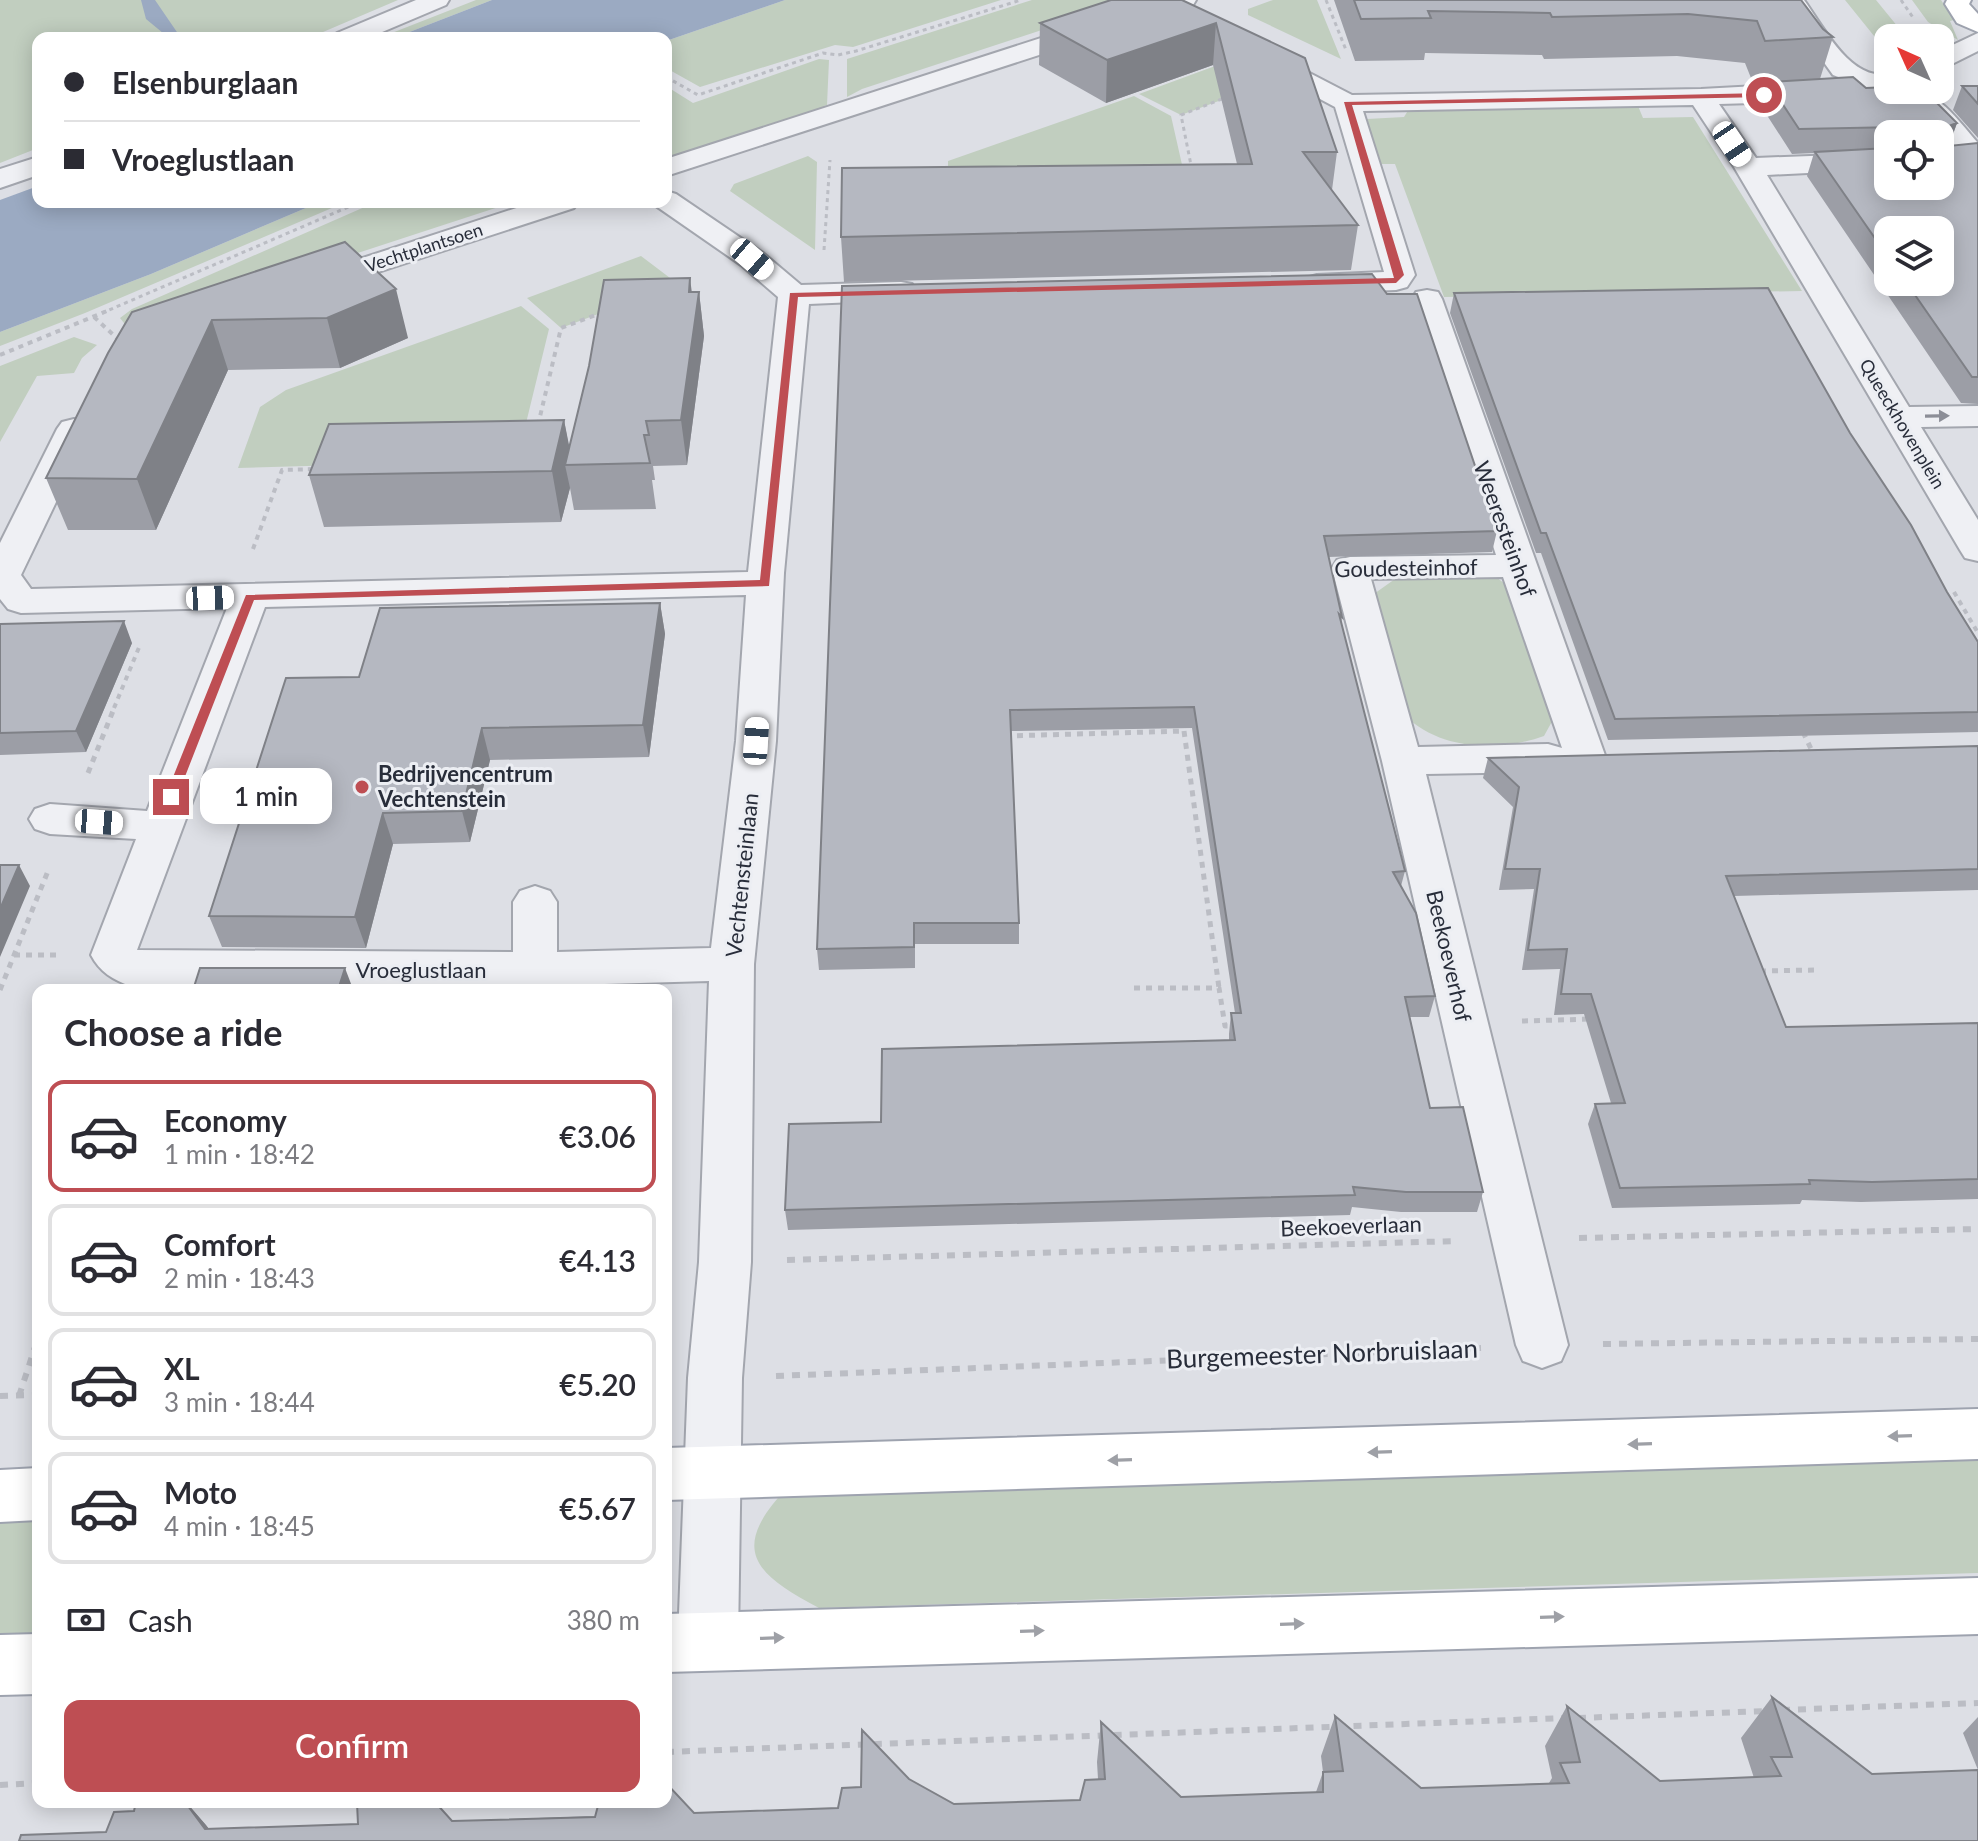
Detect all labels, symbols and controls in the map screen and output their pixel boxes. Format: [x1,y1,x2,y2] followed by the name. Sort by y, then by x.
[1874,24,1954,104] north arrow
[1874,24,1954,296] map controls
[112,64,298,100] text: Elsenburglaan
[1746,77,1782,113] route start
[1709,117,1755,171] car
[1874,120,1954,200] button: locate
[112,141,295,177] text: Vroeglustlaan
[1874,216,1954,296] button: layers
[362,218,485,276] street label: Vechtplantsoen
[726,234,778,284] car
[1855,354,1950,493] street label: Queeckhovenplein
[1925,410,1950,423] one-way arrow
[1468,457,1543,601] street label: Weeresteinhof
[1334,553,1478,582] street label: Goudesteinhof
[186,585,234,611] car
[742,716,770,766] car
[377,760,553,812] place label: Bedrijvencentrum Vechtenstein
[199,769,331,825] callout: 1 min
[353,778,371,796] marker: Bedrijvencentrum Vechtenstein
[153,779,189,815] route end
[234,780,298,812] text: 1 min
[719,791,764,958] street label: Vechtensteinlaan
[74,808,124,836] car
[1421,887,1478,1025] street label: Beekoeverhof
[356,956,486,983] street label: Vroeglustlaan
[64,1010,283,1054] text: Choose a ride
[68,1100,140,1172] icon: car
[164,1102,287,1138] text: Economy
[559,1118,636,1154] text: €3.06
[164,1138,315,1170] text: 1 min · 18:42
[1280,1210,1422,1241] street label: Beekoeverlaan
[68,1224,140,1296] icon: car
[164,1226,276,1262] text: Comfort
[559,1242,636,1278] text: €4.13
[164,1262,315,1294] text: 2 min · 18:43
[1165,1332,1478,1374] street label: Burgemeester Norbruislaan
[68,1348,140,1420] icon: car
[164,1350,200,1386] text: XL
[559,1366,636,1402] text: €5.20
[164,1386,315,1418] text: 3 min · 18:44
[1887,1430,1912,1443] one-way arrow
[1627,1438,1652,1450] one-way arrow
[1367,1446,1392,1458] one-way arrow
[1107,1453,1132,1466] one-way arrow
[68,1472,140,1544] icon: car
[164,1474,237,1510] text: Moto
[559,1490,636,1526] text: €5.67
[164,1510,315,1542] text: 4 min · 18:45
[64,1598,108,1642] icon: cash
[128,1602,193,1638] text: Cash
[567,1604,640,1636] text: 380 m
[1540,1611,1565,1624] one-way arrow
[1280,1618,1305,1631] one-way arrow
[1020,1625,1045,1638] one-way arrow
[760,1632,785,1645] one-way arrow
[64,1700,640,1792] button: Confirm

